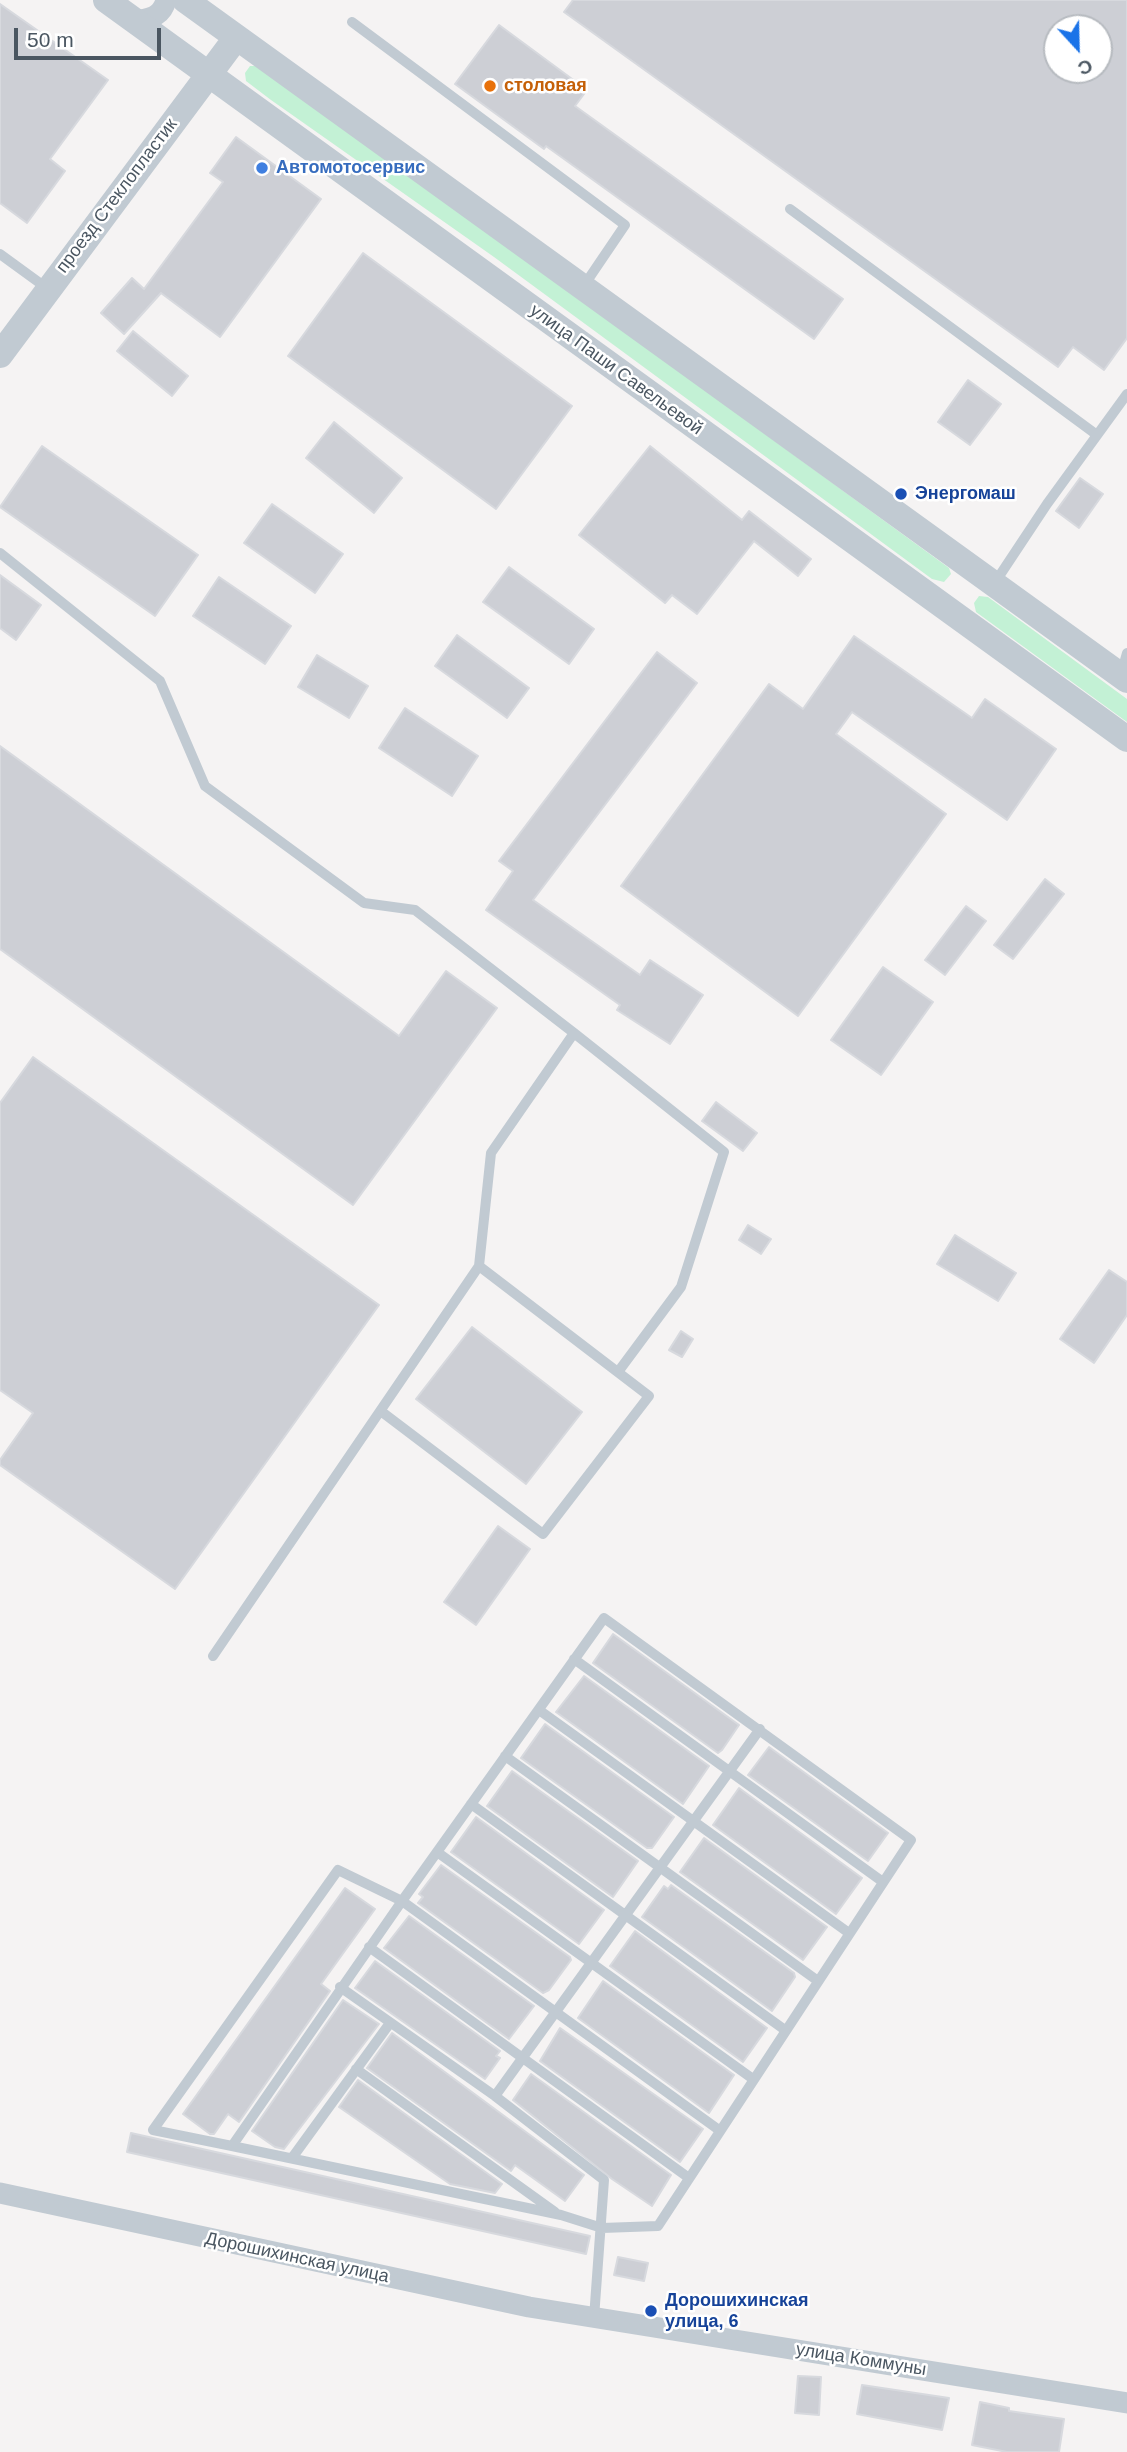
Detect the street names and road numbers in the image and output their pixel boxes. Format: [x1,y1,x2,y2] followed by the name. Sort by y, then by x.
[52,114,182,278] street label: проезд Стеклопластик
[525,300,707,440] street label: улица Паши Савельевой
[203,2228,391,2288] street label: Дорошихинская улица
[794,2339,928,2381] street label: улица Коммуны

